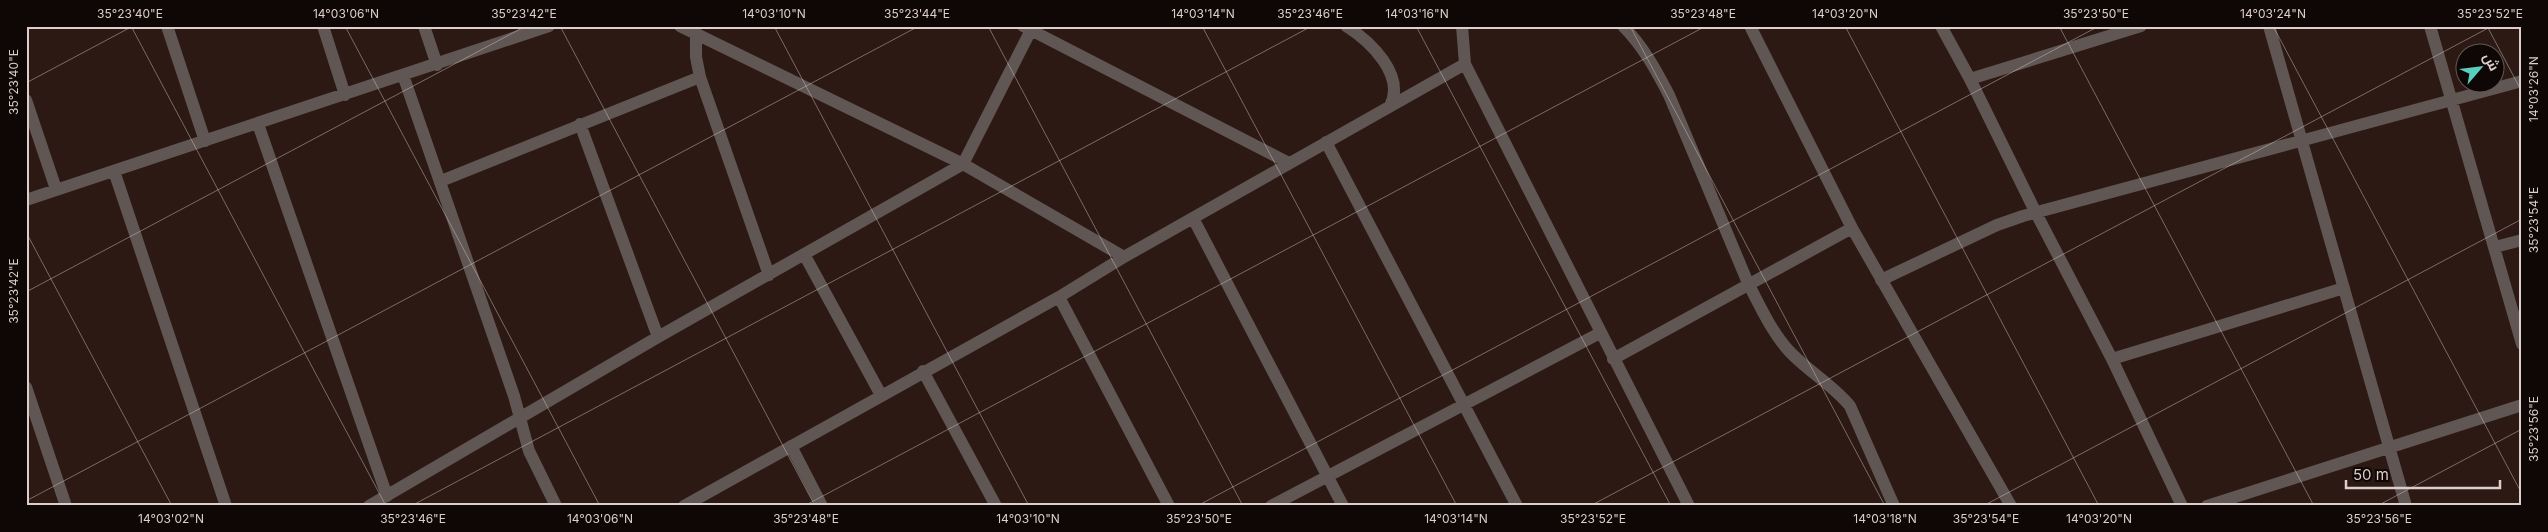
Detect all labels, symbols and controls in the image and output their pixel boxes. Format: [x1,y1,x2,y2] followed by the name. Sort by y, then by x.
[97,6,163,21] text: 35°23'40"E
[313,6,379,21] text: 14°03'06"N
[491,6,557,21] text: 35°23'42"E
[742,6,806,21] text: 14°03'10"N
[884,6,950,21] text: 35°23'44"E
[1171,6,1235,21] text: 14°03'14"N
[1277,6,1343,21] text: 35°23'46"E
[1385,6,1449,21] text: 14°03'16"N
[1670,6,1736,21] text: 35°23'48"E
[1812,6,1878,21] text: 14°03'20"N
[2063,6,2129,21] text: 35°23'50"E
[2240,6,2306,21] text: 14°03'24"N
[2457,6,2523,21] text: 35°23'52"E
[2456,42,2506,92] north arrow
[6,49,21,115] text: 35°23'40"E
[2479,50,2504,74] text: ش
[2526,56,2541,122] text: 14°03'26"N
[2526,187,2541,253] text: 35°23'54"E
[6,258,21,324] text: 35°23'42"E
[2526,396,2541,462] text: 35°23'56"E
[2346,457,2499,489] scale bar
[2353,465,2389,484] text: 50 m
[138,511,204,526] text: 14°03'02"N
[380,511,446,526] text: 35°23'46"E
[567,511,633,526] text: 14°03'06"N
[773,511,839,526] text: 35°23'48"E
[996,511,1060,526] text: 14°03'10"N
[1166,511,1232,526] text: 35°23'50"E
[1424,511,1488,526] text: 14°03'14"N
[1560,511,1626,526] text: 35°23'52"E
[1853,511,1917,526] text: 14°03'18"N
[1953,511,2019,526] text: 35°23'54"E
[2066,511,2132,526] text: 14°03'20"N
[2346,511,2412,526] text: 35°23'56"E

